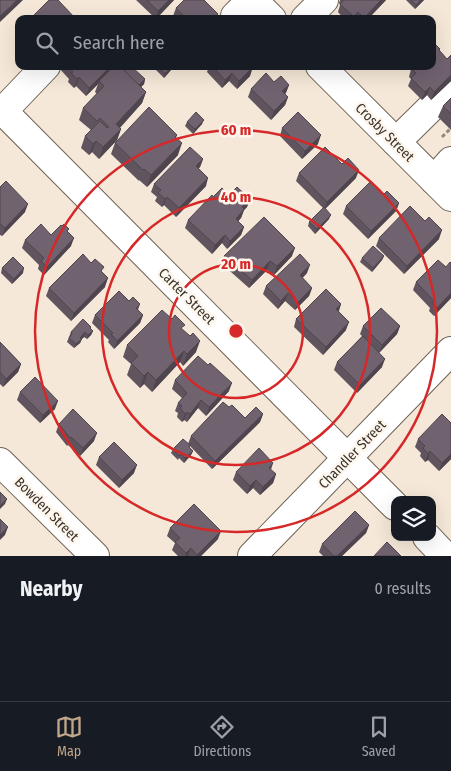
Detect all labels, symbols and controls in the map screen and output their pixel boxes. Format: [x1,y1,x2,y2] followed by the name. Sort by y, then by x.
[15,15,436,70] search box
[33,29,61,57] icon: search
[73,31,165,54] text: Search here
[352,99,418,166] street label: Crosby Street
[221,121,251,139] text: 60 m
[221,188,251,206] text: 40 m
[220,255,251,273] text: 20 m
[155,265,219,328] street label: Carter Street
[227,322,245,340] centre of rings
[315,416,390,492] street label: Chandler Street
[11,474,83,545] street label: Bowden Street
[391,496,436,541] map controls
[391,496,436,541] button: layers
[20,576,82,602] text: Nearby
[374,579,431,598] text: 0 results
[55,713,83,760] tab: Map
[193,713,251,760] tab: Directions
[362,713,396,760] tab: Saved

